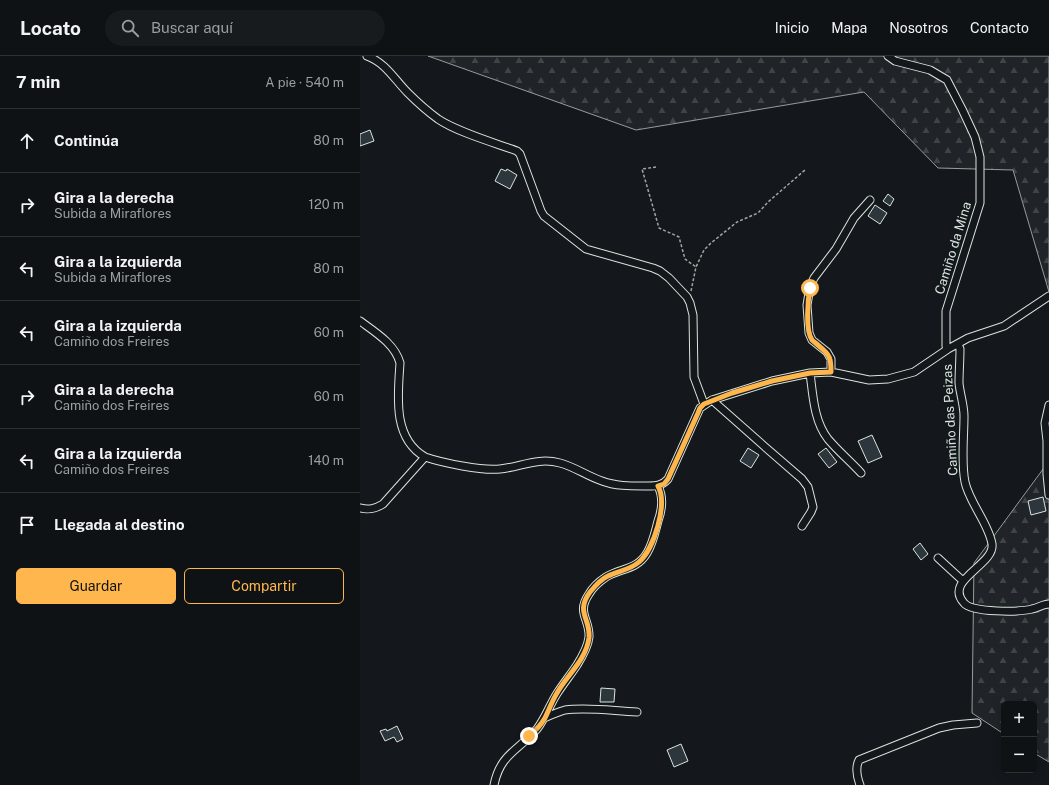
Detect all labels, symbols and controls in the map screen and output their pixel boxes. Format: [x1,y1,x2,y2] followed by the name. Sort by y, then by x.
[105,10,385,46] search box
[20,17,81,39] text: Locato
[119,17,141,39] icon: search
[151,19,233,36] text: Buscar aquí
[775,20,809,36] text: Inicio
[831,20,867,36] text: Mapa
[889,20,948,36] text: Nosotros
[970,20,1029,36] text: Contacto
[16,72,60,92] text: 7 min
[265,75,344,90] text: A pie · 540 m
[16,130,38,152] icon: ahead
[54,132,119,149] text: Continúa
[313,133,344,148] text: 80 m
[54,189,174,206] text: Gira a la derecha
[16,194,38,216] icon: right
[309,197,344,212] text: 120 m
[932,200,974,296] street label: Camiño da Mina
[54,206,171,221] text: Subida a Miraflores
[54,253,182,270] text: Gira a la izquierda
[16,258,38,280] icon: left
[313,261,344,276] text: 80 m
[54,270,171,285] text: Subida a Miraflores
[801,279,819,297] route start
[54,317,182,334] text: Gira a la izquierda
[16,322,38,344] icon: left
[314,325,344,340] text: 60 m
[54,334,169,349] text: Camiño dos Freires
[940,364,960,476] street label: Camiño das Peizas
[54,381,174,398] text: Gira a la derecha
[16,386,38,408] icon: right
[314,389,344,404] text: 60 m
[54,398,169,413] text: Camiño dos Freires
[54,445,182,462] text: Gira a la izquierda
[16,450,38,472] icon: left
[308,453,344,468] text: 140 m
[54,462,169,477] text: Camiño dos Freires
[16,514,38,536] icon: arrive
[54,516,185,533] text: Llegada al destino
[16,568,176,604] button: Guardar
[184,568,344,604] button: Compartir
[1001,701,1037,773] map controls
[1001,701,1037,737] button: +
[520,727,538,745] route end
[1001,737,1037,773] button: −

